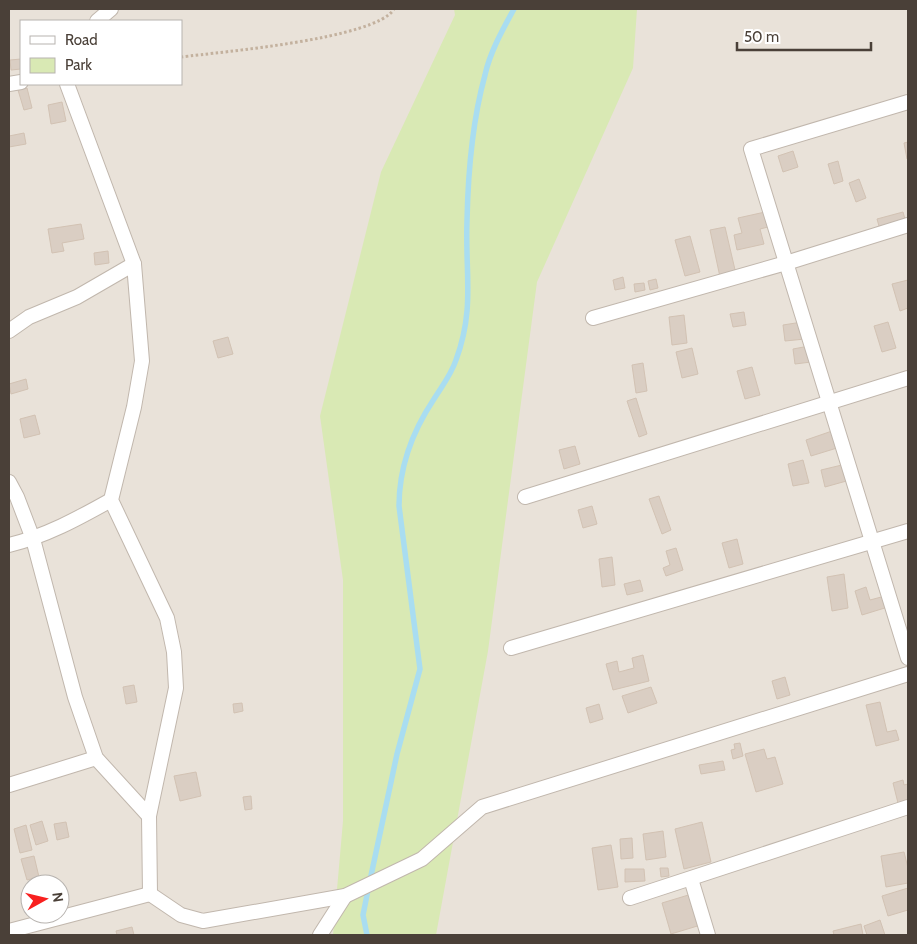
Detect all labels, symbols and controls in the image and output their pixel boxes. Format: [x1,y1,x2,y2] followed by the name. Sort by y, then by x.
[20,20,182,85] legend
[737,20,871,52] scale bar
[744,28,779,46] text: 50 m
[65,31,98,49] text: Road
[65,56,92,74] text: Park
[20,874,70,924] north arrow
[48,891,67,903] text: N

